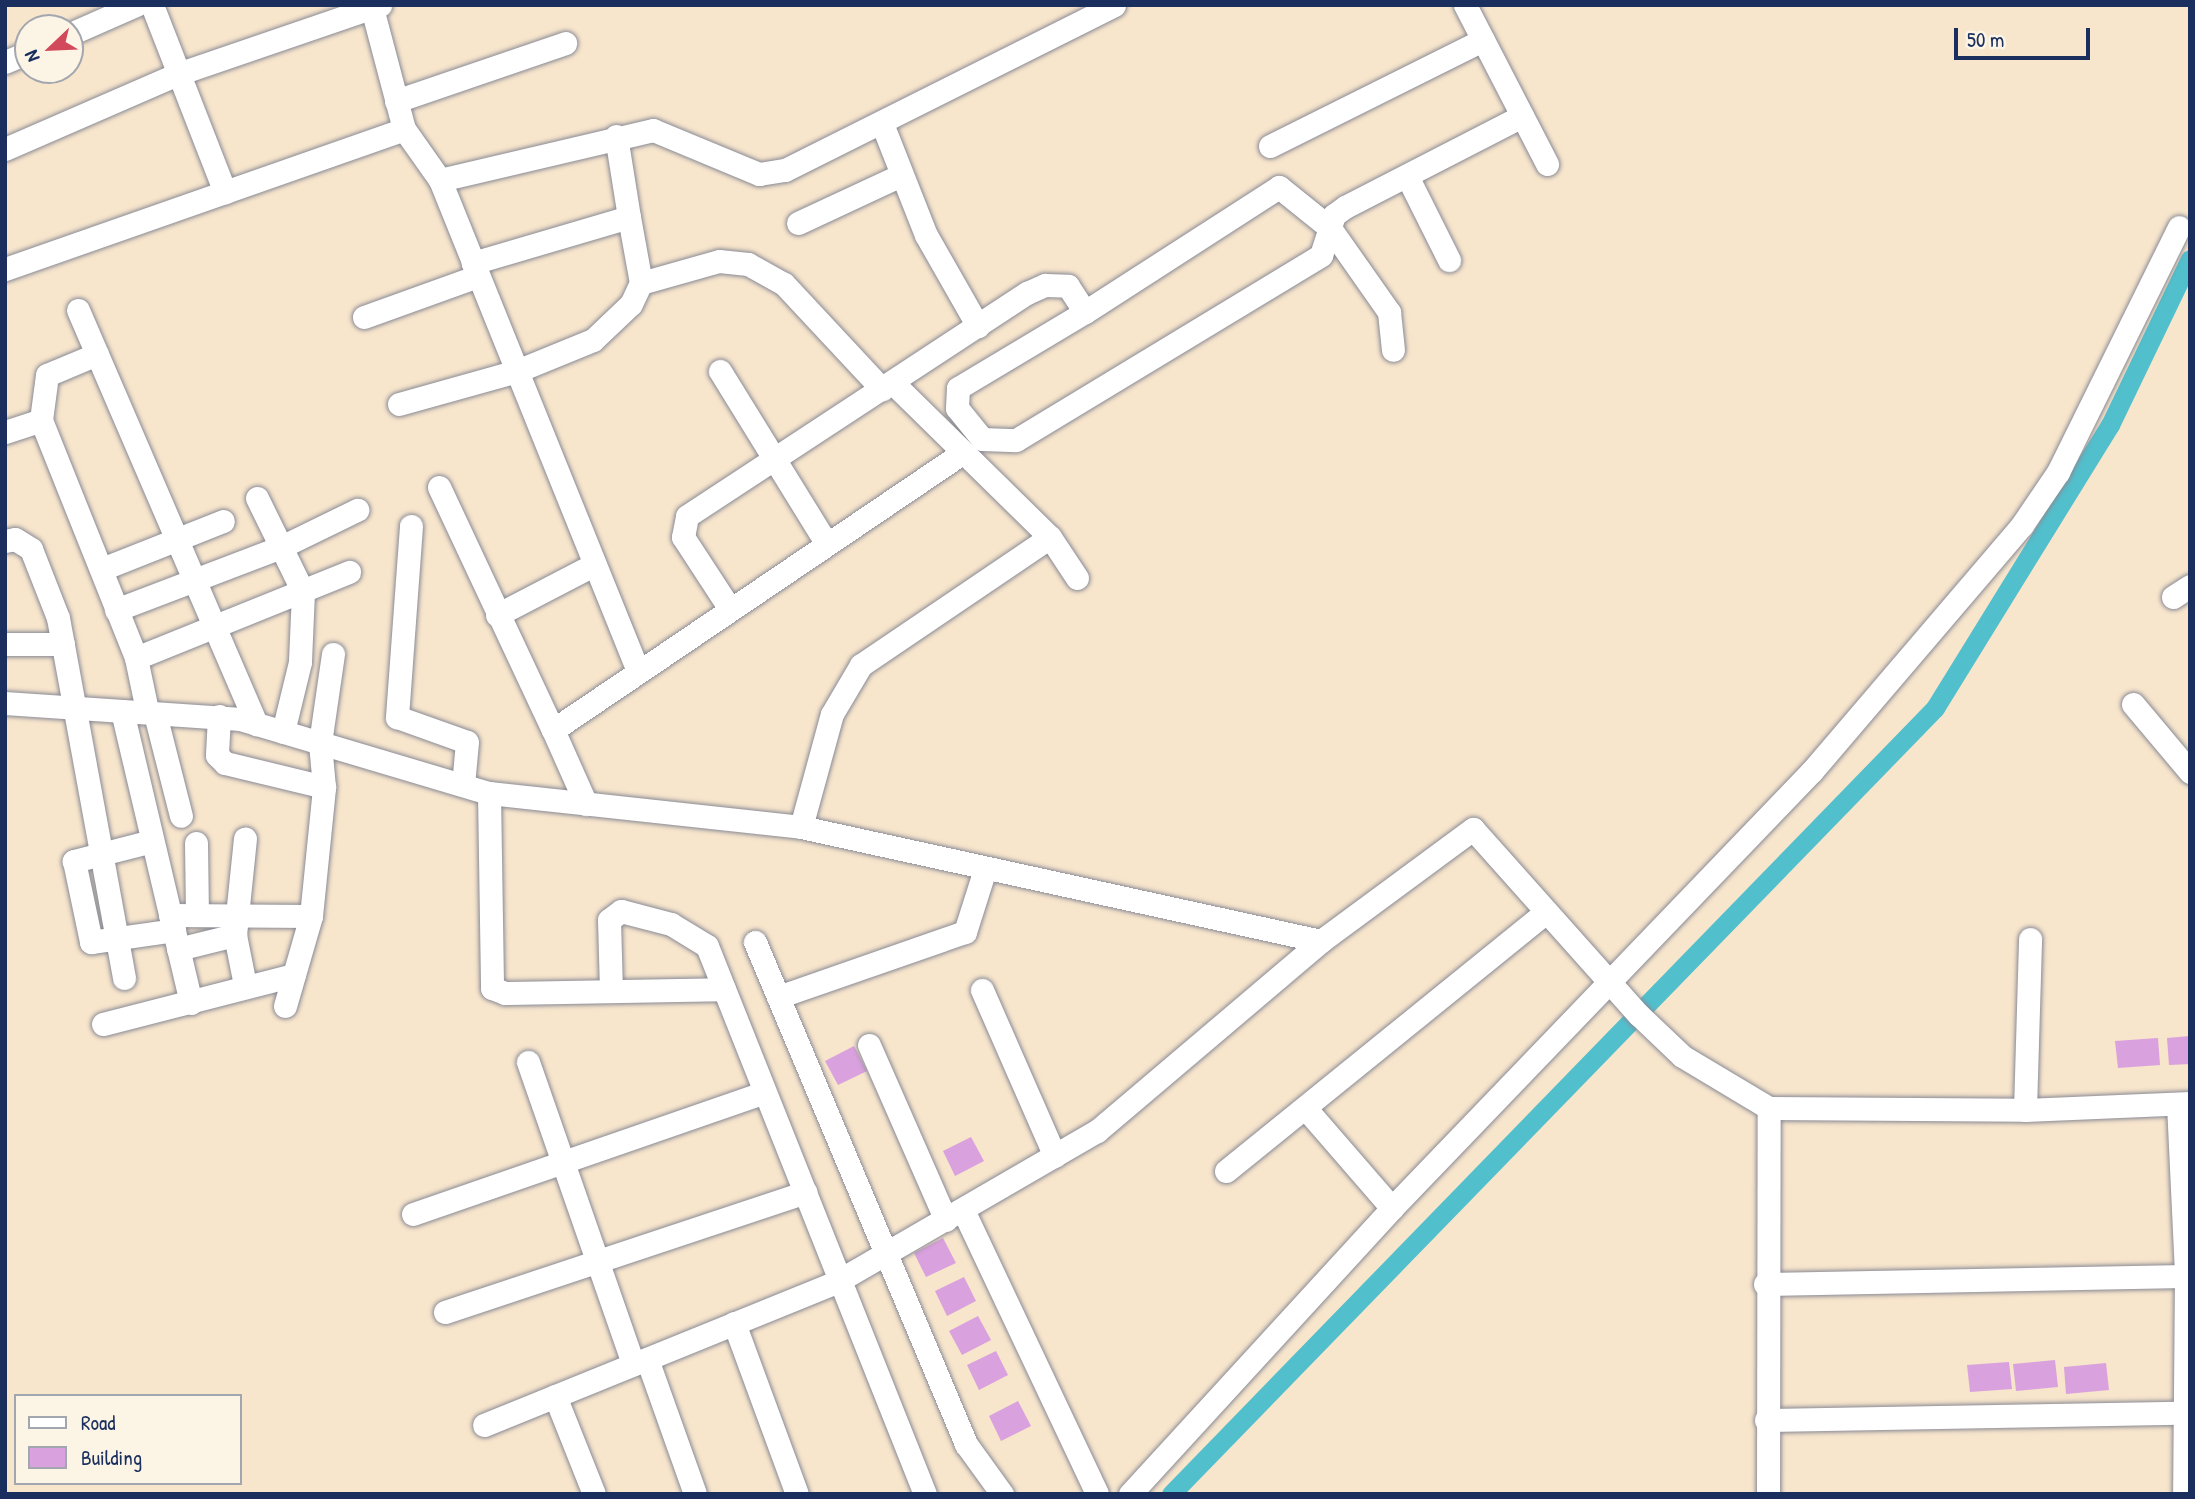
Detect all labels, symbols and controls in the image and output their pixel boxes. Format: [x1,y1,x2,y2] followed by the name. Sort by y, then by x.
[14,14,84,84] north arrow
[1957,14,2094,58] scale bar
[1967,25,2004,54] text: 50 m
[18,47,45,66] text: N
[14,1394,242,1485] legend
[81,1408,115,1437] text: Road
[81,1443,142,1472] text: Building

